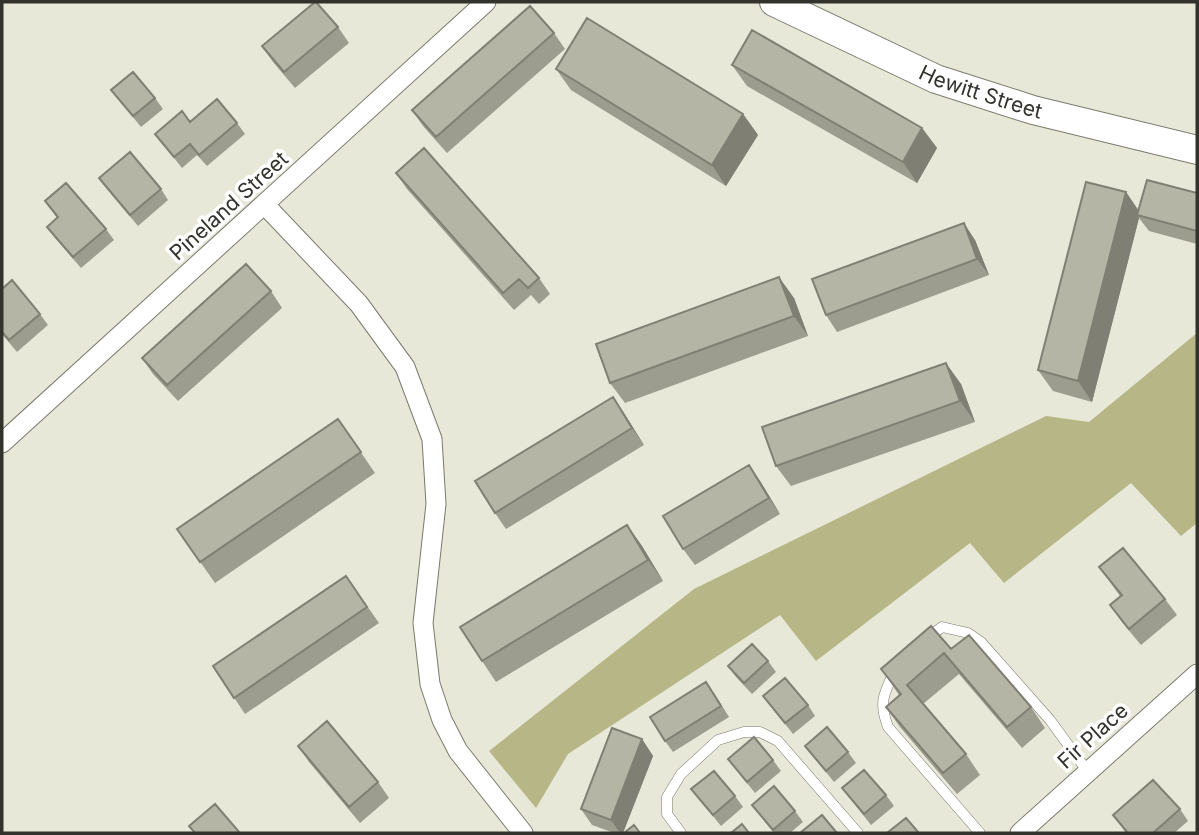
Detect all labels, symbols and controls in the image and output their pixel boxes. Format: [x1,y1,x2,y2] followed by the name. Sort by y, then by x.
[915,60,1045,124] street label: Hewitt Street
[164,146,293,265] street label: Pineland Street
[1052,698,1133,774] street label: Fir Place

